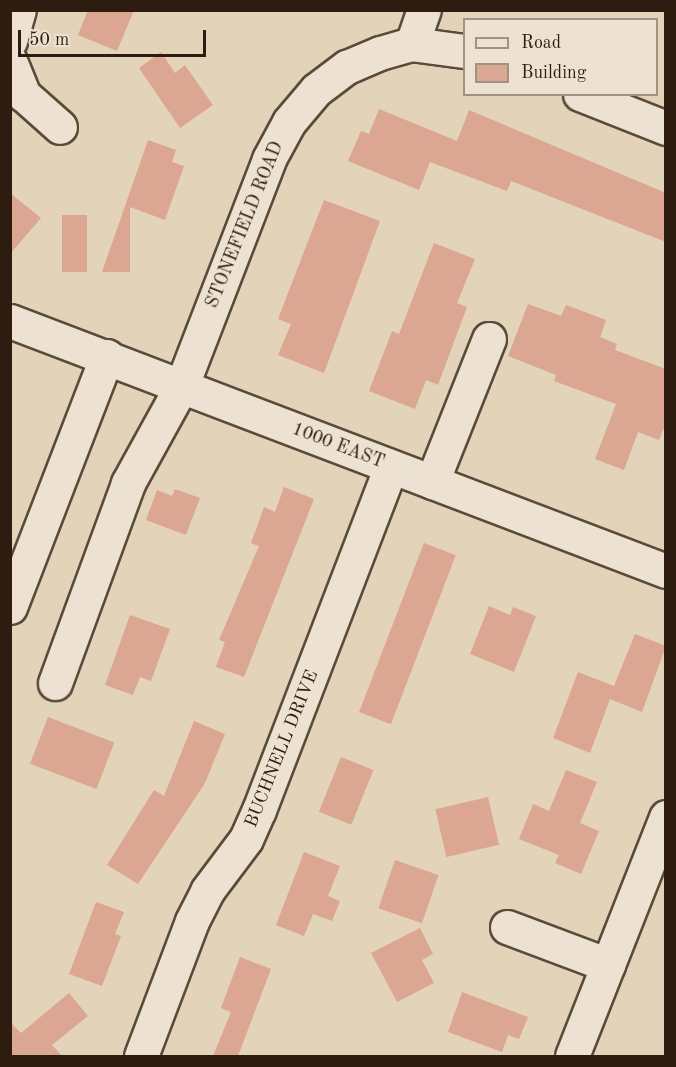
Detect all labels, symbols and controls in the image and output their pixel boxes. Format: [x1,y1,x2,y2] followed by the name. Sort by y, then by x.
[21,18,208,56] scale bar
[463,18,658,96] legend
[29,31,69,49] text: 50 m
[521,34,561,52] text: Road
[521,64,586,82] text: Building
[202,138,288,312] street label: STONEFIELD ROAD
[289,419,387,473] street label: 1000 EAST
[241,667,323,831] street label: BUCHNELL DRIVE

